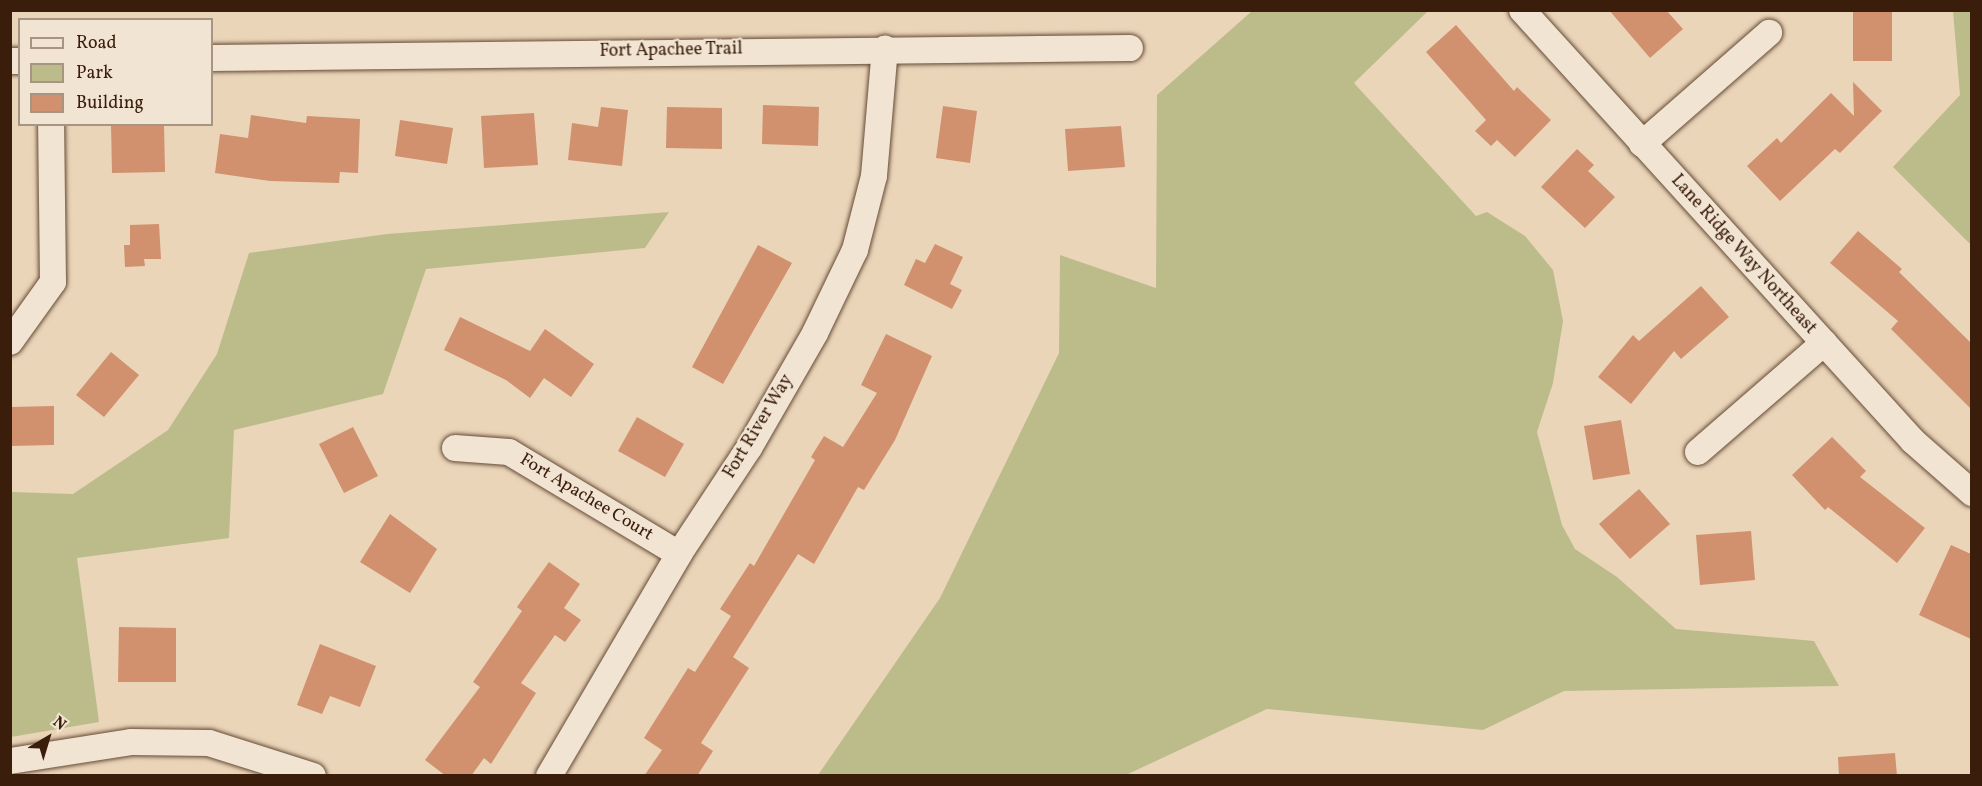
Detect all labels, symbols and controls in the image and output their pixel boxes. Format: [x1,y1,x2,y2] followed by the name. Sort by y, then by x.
[18,18,213,126] legend
[76,31,117,56] text: Road
[599,39,743,63] street label: Fort Apachee Trail
[76,61,113,86] text: Park
[76,91,144,116] text: Building
[1665,170,1821,340] street label: Lane Ridge Way Northeast
[719,371,799,483] street label: Fort River Way
[515,450,657,546] street label: Fort Apachee Court
[18,708,78,768] north arrow
[48,712,70,736] text: N

